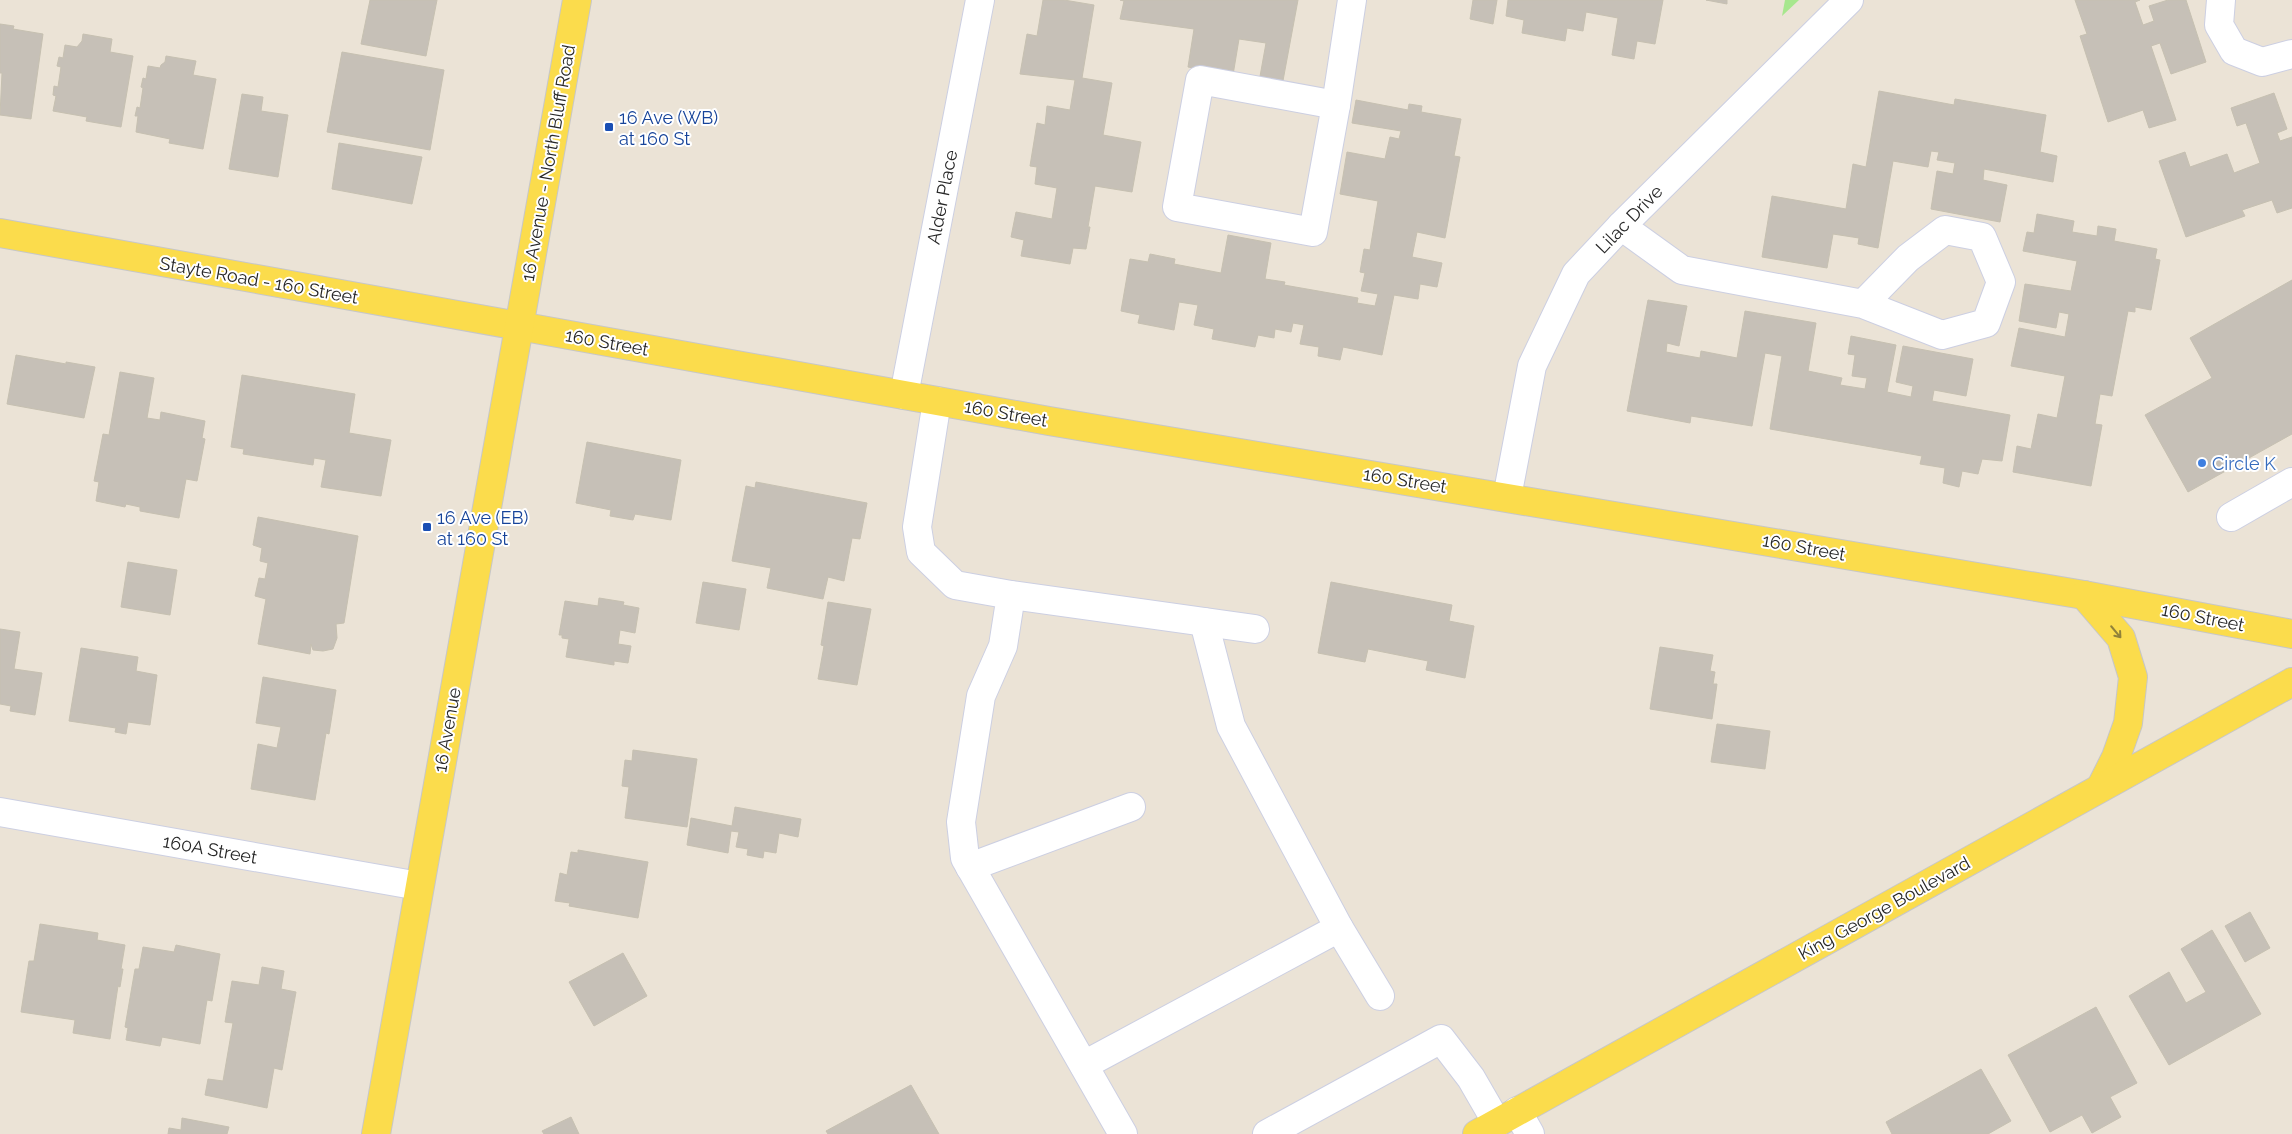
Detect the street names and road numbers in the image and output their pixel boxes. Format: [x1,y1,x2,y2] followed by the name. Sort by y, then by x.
[517,43,579,283] street label: 16 Avenue - North Bluff Road
[923,148,962,246] street label: Alder Place
[1591,180,1667,257] street label: Lilac Drive
[158,252,360,308] street label: Stayte Road - 160 Street
[564,324,650,360] street label: 160 Street
[963,395,1049,431] street label: 160 Street
[1362,463,1448,497] street label: 160 Street
[1761,529,1847,565] street label: 160 Street
[2160,599,2246,635] street label: 160 Street
[429,686,465,774] street label: 16 Avenue
[161,830,259,868] street label: 160A Street
[1794,852,1974,964] street label: King George Boulevard

